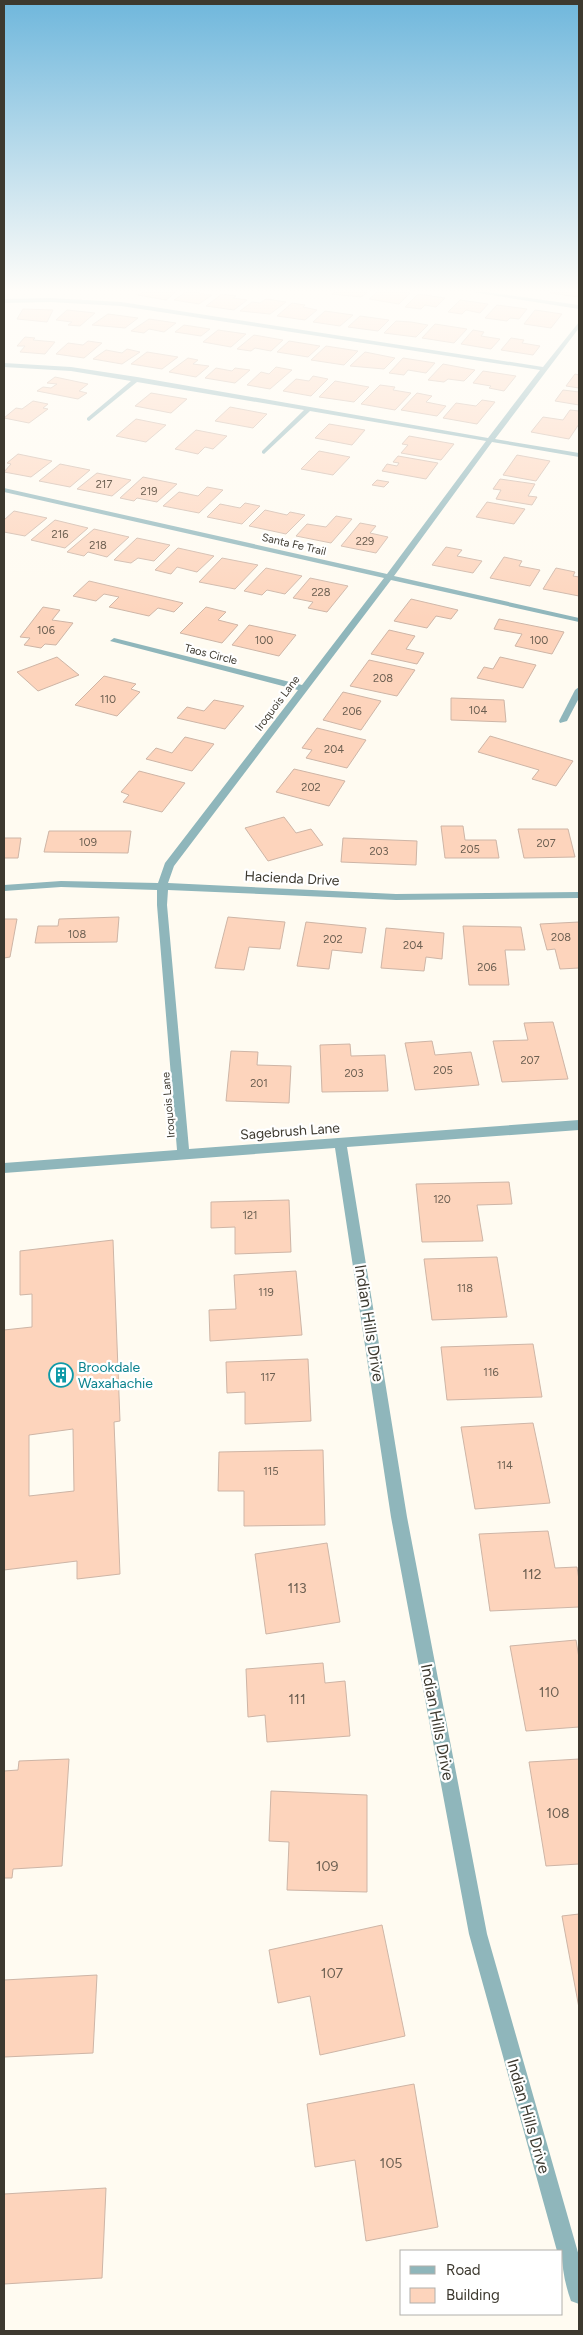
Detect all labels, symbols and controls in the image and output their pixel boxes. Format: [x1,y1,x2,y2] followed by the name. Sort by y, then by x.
[96,478,112,491] house number: 217
[141,485,157,498] house number: 219
[52,528,68,541] house number: 216
[261,531,327,558] street label: Santa Fe Trail
[356,535,374,548] house number: 229
[89,539,107,552] house number: 218
[311,586,331,599] house number: 228
[37,624,55,637] house number: 106
[255,634,273,647] house number: 100
[530,634,548,647] house number: 100
[183,642,239,667] street label: Taos Circle
[373,672,393,685] house number: 208
[252,673,302,733] street label: Iroquois Lane
[100,693,116,706] house number: 110
[469,704,487,717] house number: 104
[342,705,362,718] house number: 206
[324,743,344,756] house number: 204
[301,781,321,794] house number: 202
[79,836,97,849] house number: 109
[536,837,556,850] house number: 207
[460,843,480,856] house number: 205
[369,845,389,858] house number: 203
[244,868,340,889] street label: Hacienda Drive
[68,928,86,941] house number: 108
[551,931,571,944] house number: 208
[323,933,343,946] house number: 202
[403,939,423,952] house number: 204
[477,961,497,974] house number: 206
[520,1054,540,1067] house number: 207
[433,1064,453,1077] house number: 205
[344,1067,364,1080] house number: 203
[159,1072,178,1138] street label: Iroquois Lane
[250,1077,268,1090] house number: 201
[240,1120,341,1143] street label: Sagebrush Lane
[433,1193,451,1206] house number: 120
[242,1209,258,1222] house number: 121
[351,1263,388,1383] street label: Indian Hills Drive
[457,1282,473,1295] house number: 118
[258,1286,274,1299] house number: 119
[78,1359,153,1392] place label: Brookdale Waxahachie
[48,1362,74,1388] building icon: Brookdale Waxahachie
[483,1366,499,1379] house number: 116
[261,1371,276,1384] house number: 117
[497,1459,513,1472] house number: 114
[263,1465,279,1478] house number: 115
[522,1566,542,1583] house number: 112
[287,1580,307,1597] house number: 113
[417,1662,458,1782] street label: Indian Hills Drive
[539,1684,559,1701] house number: 110
[288,1691,306,1708] house number: 111
[546,1805,570,1822] house number: 108
[316,1858,338,1875] house number: 109
[321,1965,344,1982] house number: 107
[503,2057,554,2176] street label: Indian Hills Drive
[380,2155,402,2172] house number: 105
[400,2250,563,2315] legend
[446,2261,481,2279] text: Road
[446,2286,500,2304] text: Building

